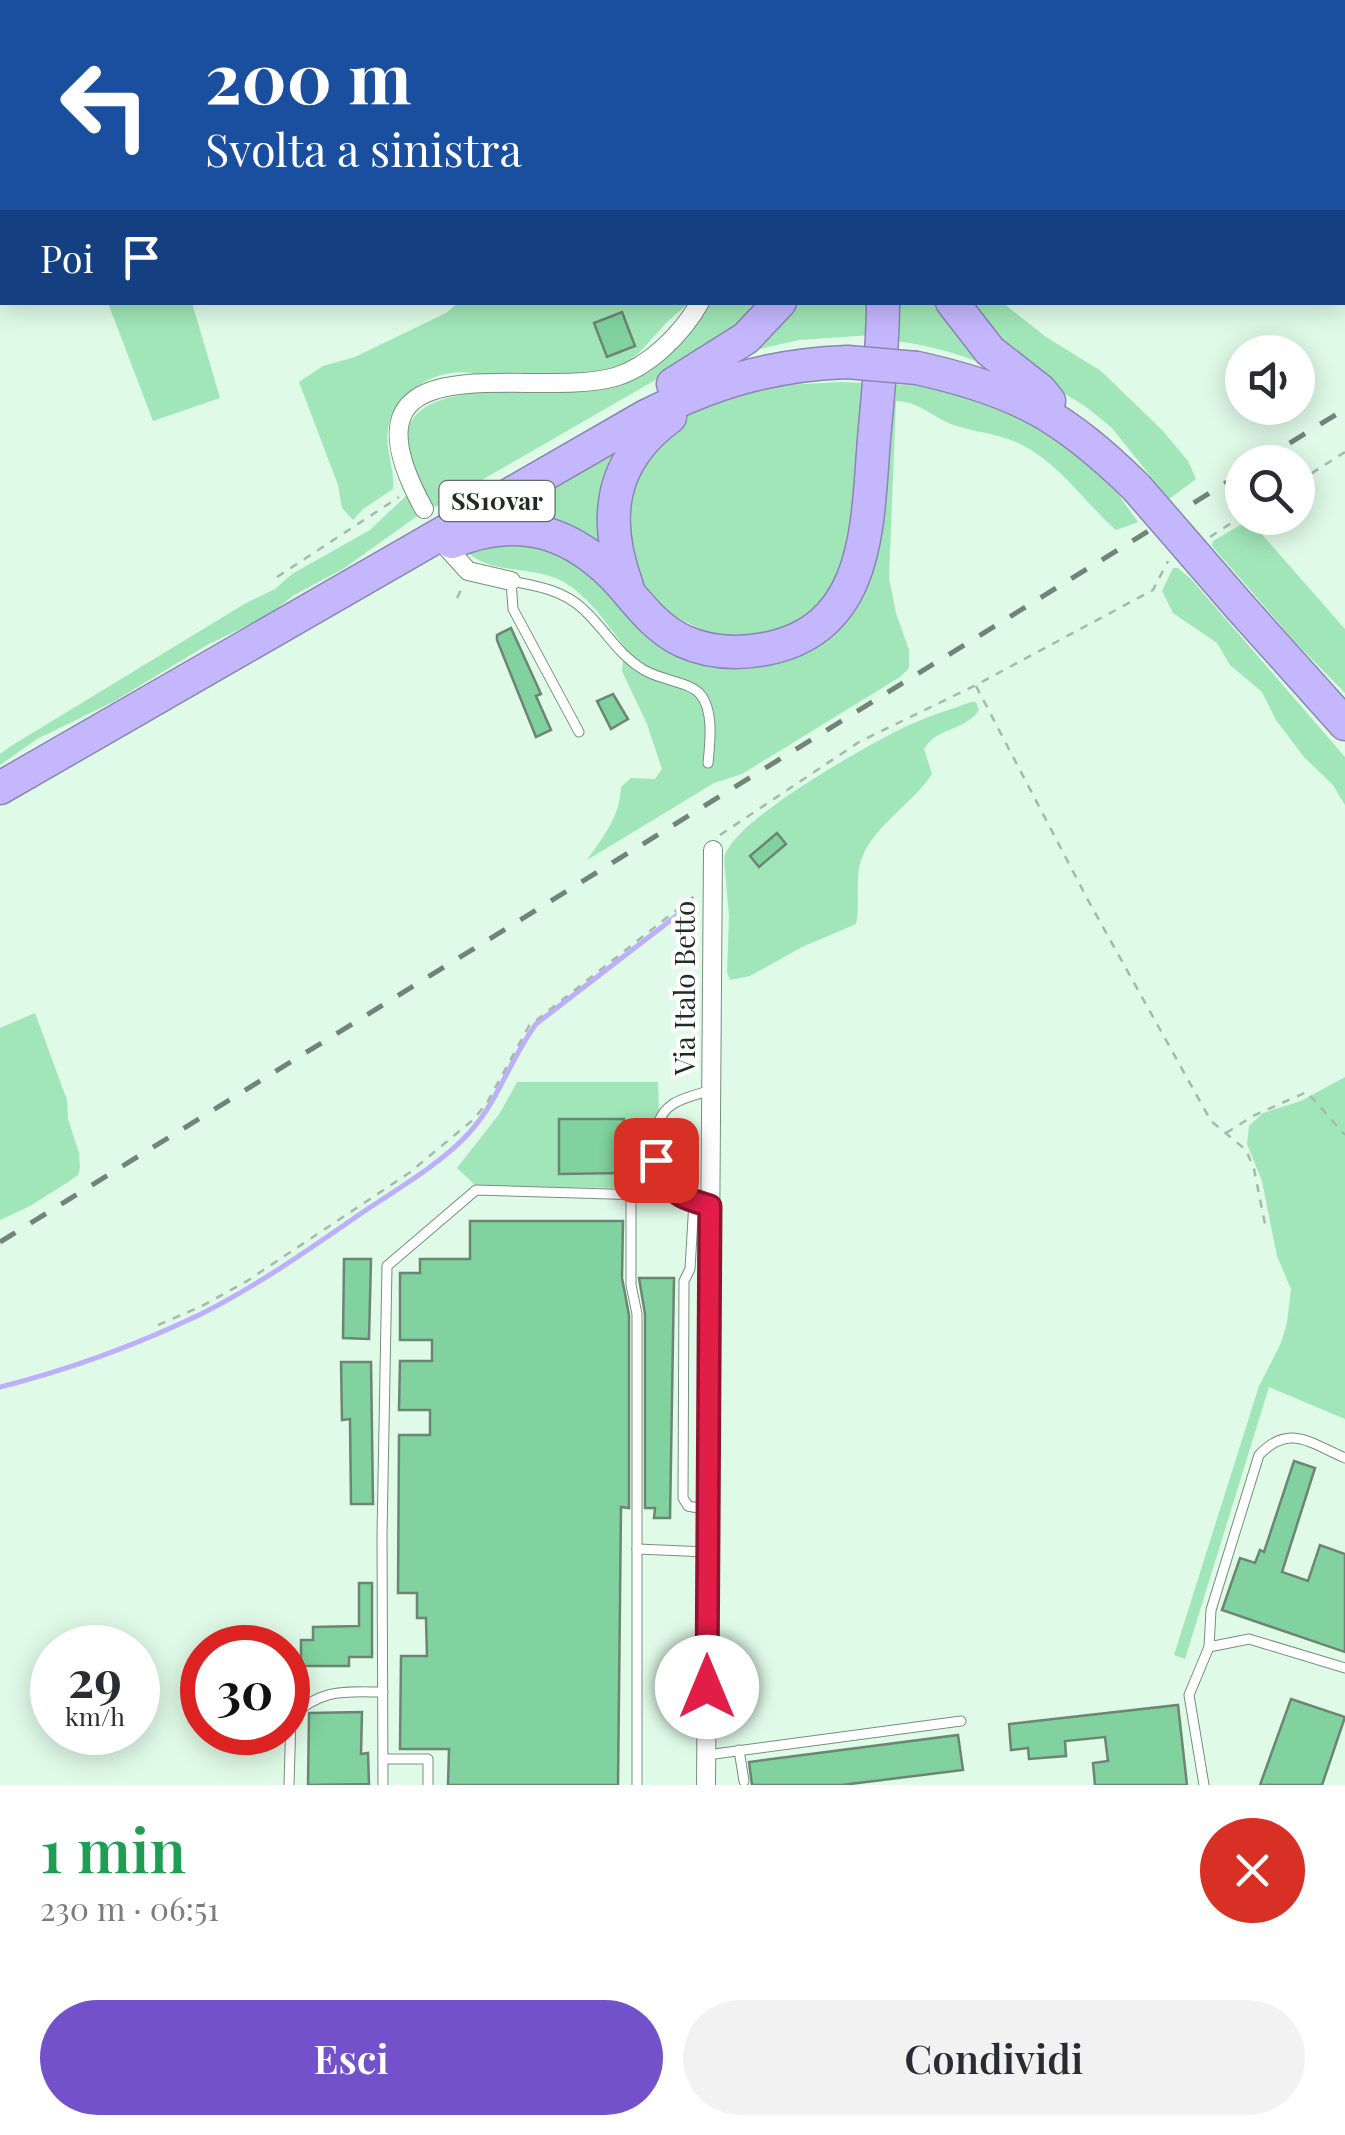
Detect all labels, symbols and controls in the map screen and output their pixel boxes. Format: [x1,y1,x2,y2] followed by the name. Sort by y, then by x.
[205,28,412,122] text: 200 m
[40,40,170,170] icon: left
[205,118,522,178] text: Svolta a sinistra
[114,230,169,285] icon: arrive
[40,232,94,283] text: Poi
[1225,335,1315,535] map controls
[1225,335,1315,425] button: sound
[1225,445,1315,535] button: search
[440,481,554,521] road number: SS10var
[665,901,702,1076] street label: Via Italo Betto
[614,1118,699,1203] pin
[629,1133,684,1188] icon: arrive
[180,1625,310,1755] speed limit sign: 30
[655,1635,759,1739] position arrow
[68,1644,122,1711] text: 29
[65,1699,125,1732] text: km/h
[40,1808,186,1888] text: 1 min
[1200,1818,1305,1923] button: close
[40,1886,219,1929] text: 230 m · 06:51
[40,2000,663,2115] button: Esci
[683,2000,1305,2115] button: Condividi

